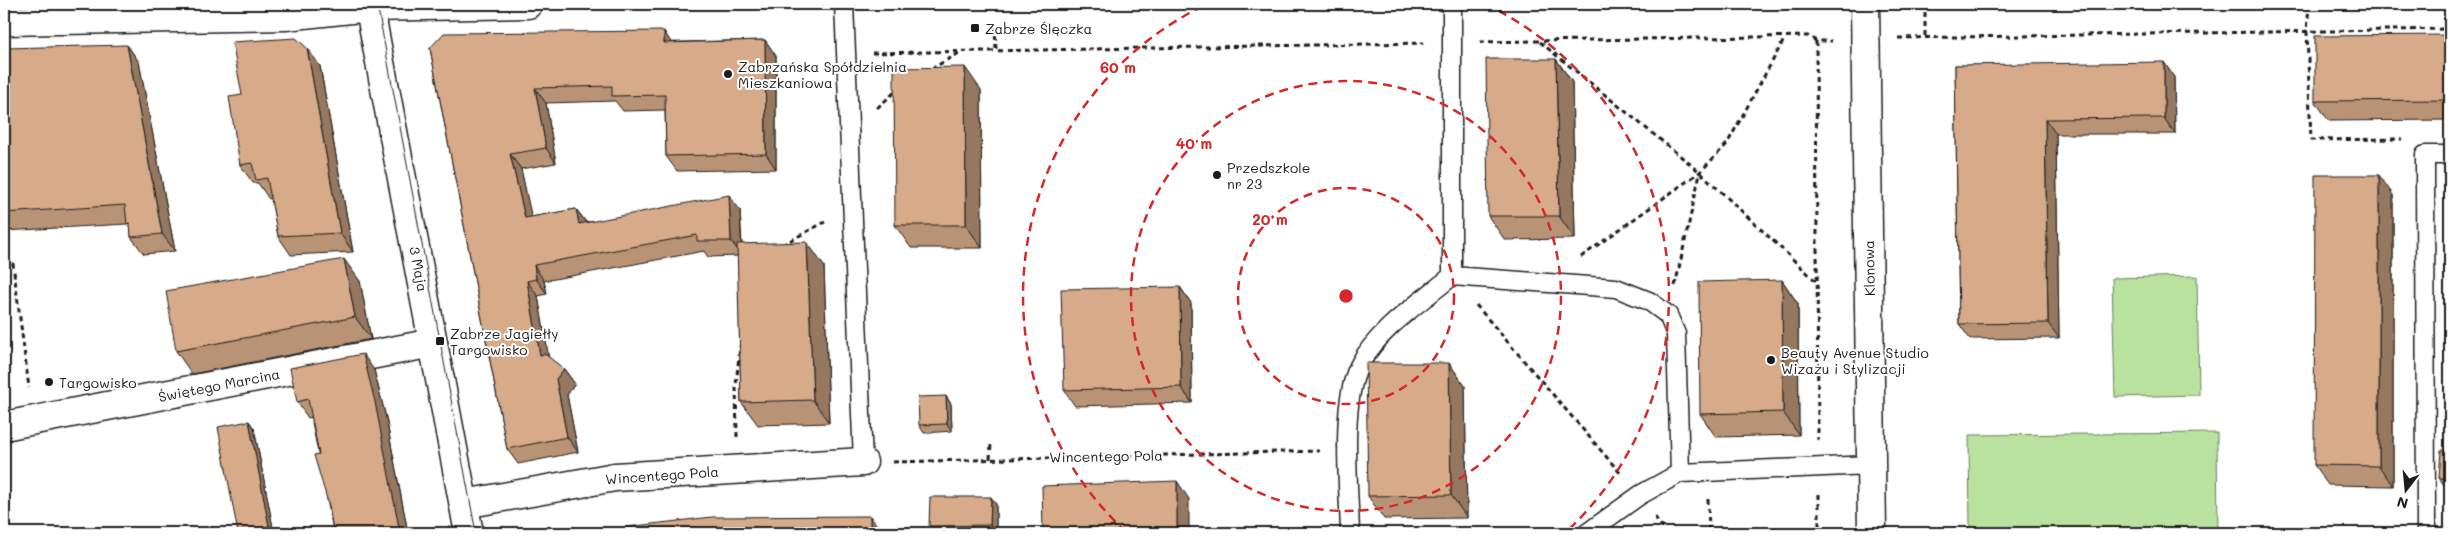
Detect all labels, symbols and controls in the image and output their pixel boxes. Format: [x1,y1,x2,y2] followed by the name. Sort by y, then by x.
[985,19,1092,38] place label: Zabrze Ślęczka
[969,22,981,34] marker: Zabrze Ślęczka
[738,57,907,92] place label: Zabrzańska Spółdzielnia Mieszkaniowa
[1100,57,1136,77] text: 60 m
[722,68,734,80] marker: Zabrzańska Spółdzielnia Mieszkaniowa
[1176,133,1212,153] text: 40 m
[1227,158,1310,193] place label: Przedszkole nr 23
[1211,169,1223,181] marker: Przedszkole nr 23
[1252,209,1288,229] text: 20 m
[1859,240,1879,296] street label: Klonowa
[405,245,433,293] street label: 3 Maja
[1337,287,1355,305] centre of rings
[450,324,559,359] place label: Zabrze Jagiełły Targowisko
[434,335,446,347] marker: Zabrze Jagiełły Targowisko
[1781,343,1929,378] place label: Beauty Avenue Studio Wizażu i Stylizacji
[1765,354,1777,366] marker: Beauty Avenue Studio Wizażu i Stylizacji
[157,364,281,406] street label: Świętego Marcina
[59,373,137,392] place label: Targowisko
[43,376,55,388] marker: Targowisko
[1049,446,1163,466] street label: Wincentego Pola
[605,462,719,488] street label: Wincentego Pola
[2382,464,2432,514] north arrow
[2395,492,2410,514] text: N

